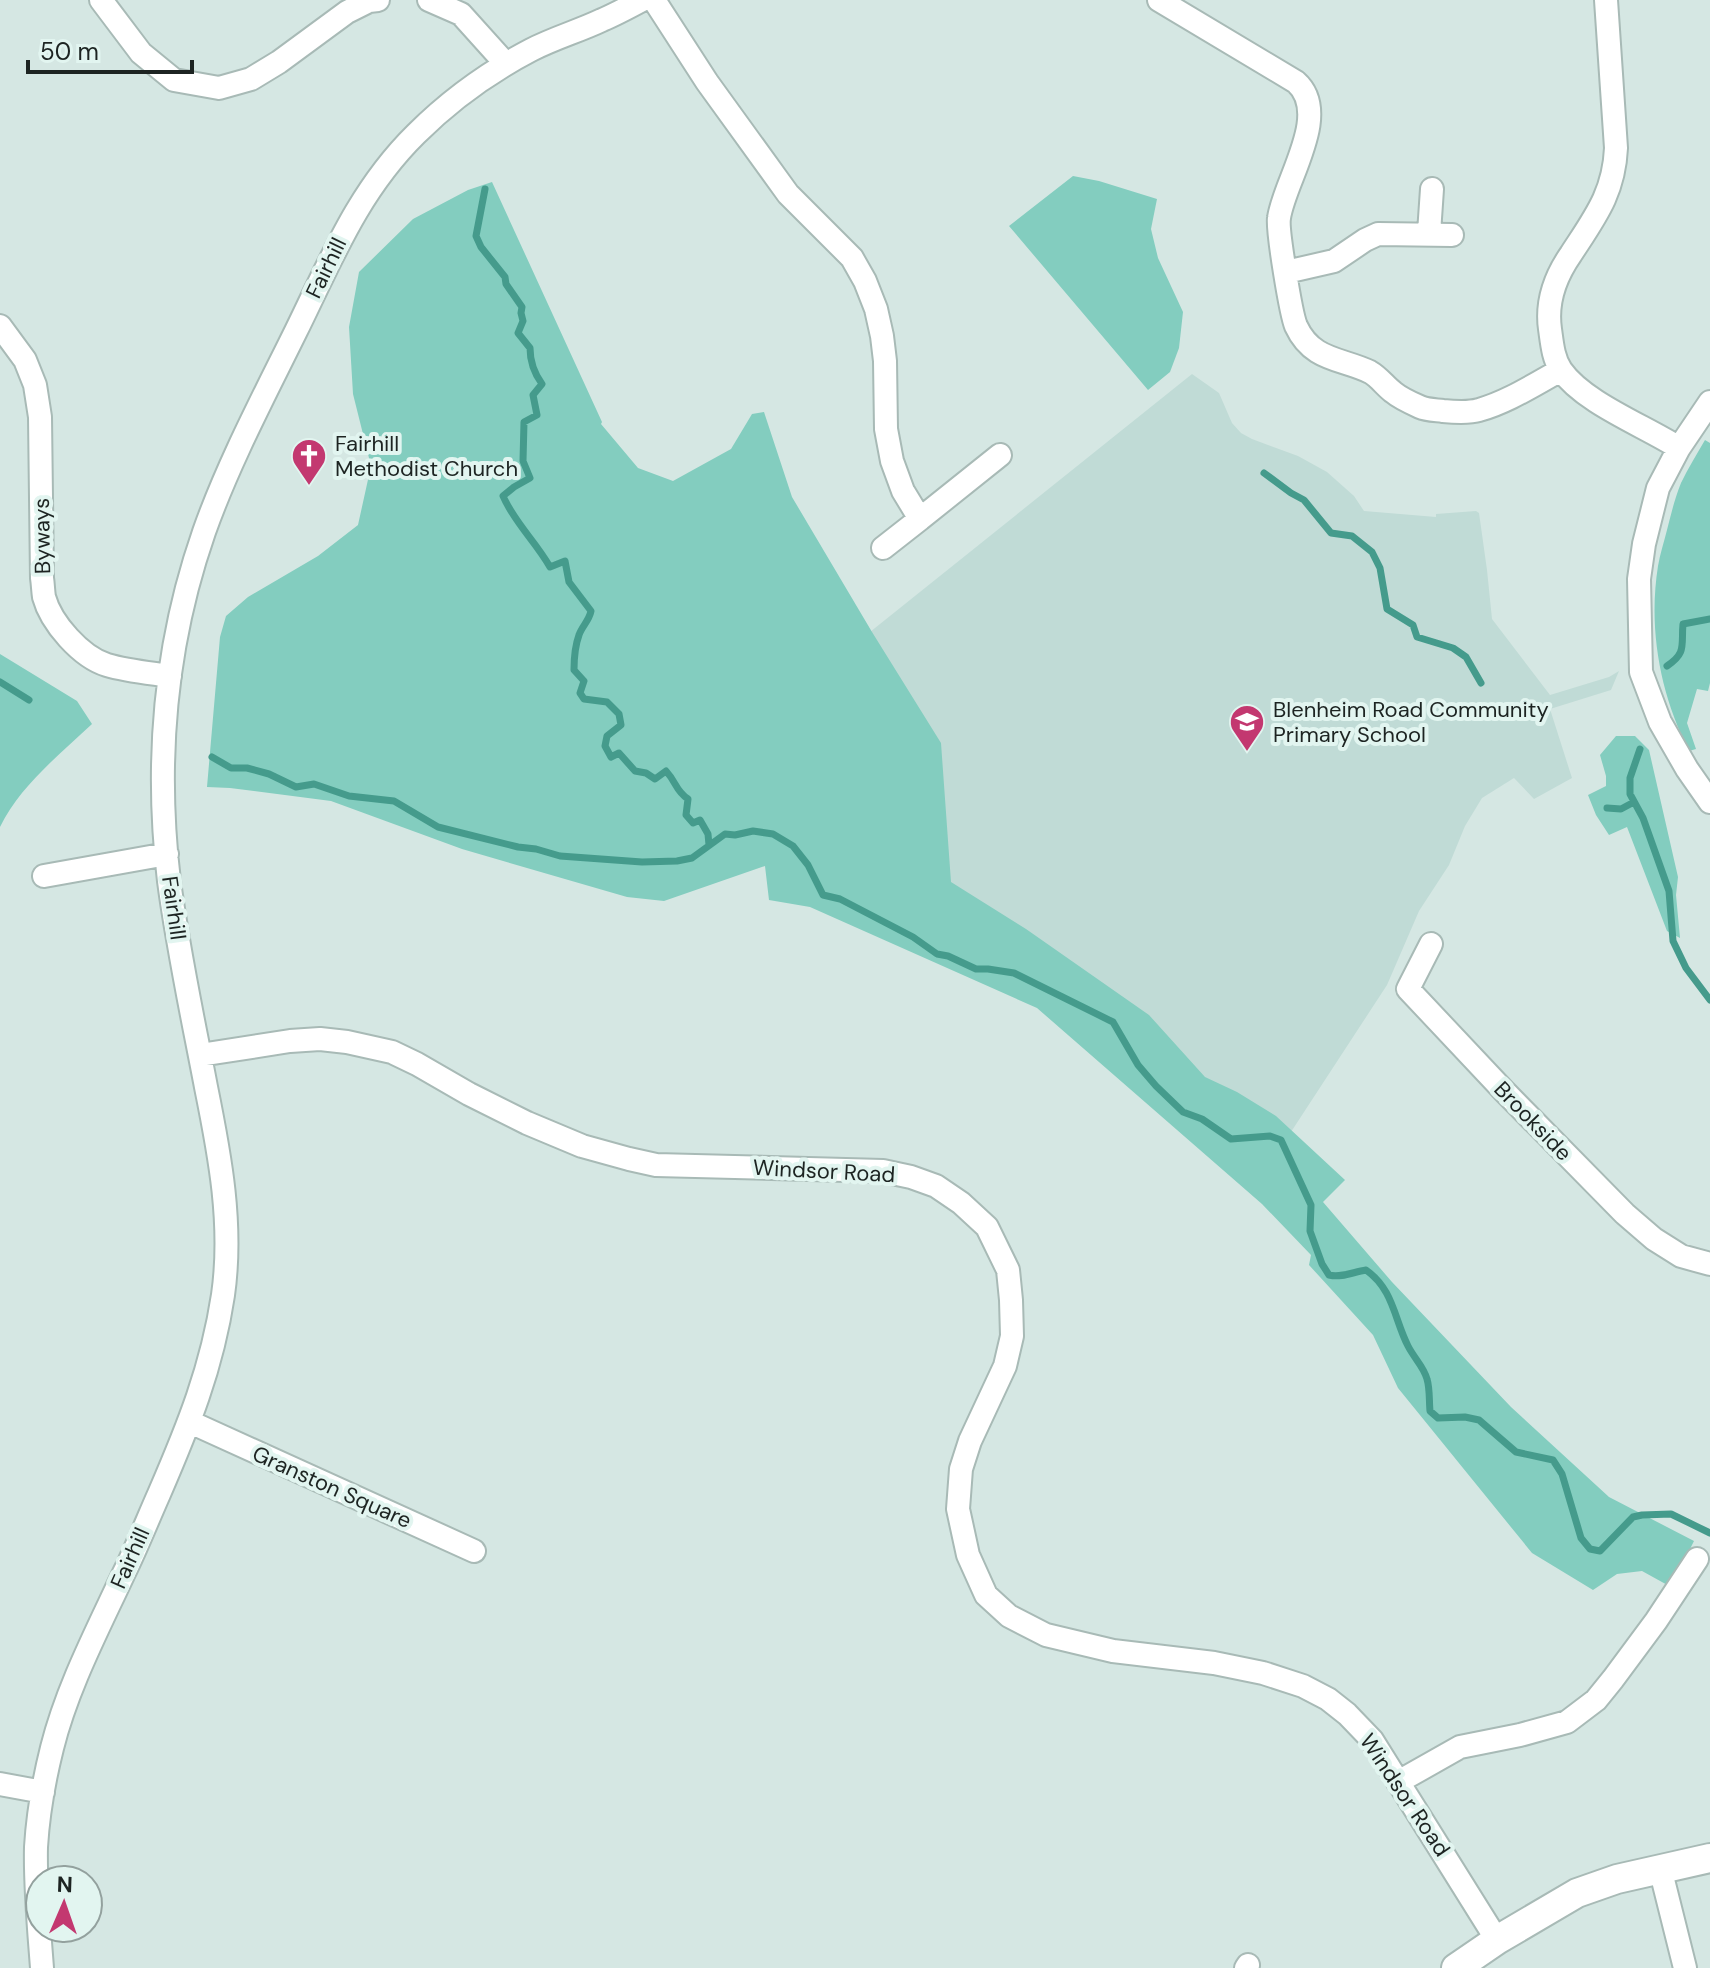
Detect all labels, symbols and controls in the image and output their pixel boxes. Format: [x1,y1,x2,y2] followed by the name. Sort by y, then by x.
[28,24,192,74] scale bar
[40,36,99,67] text: 50 m
[299,233,353,303] street label: Fairhill
[335,429,518,483] place label: Fairhill Methodist Church
[290,437,328,487] church icon: Fairhill Methodist Church
[27,498,57,574] street label: Byways
[1273,695,1549,749] place label: Blenheim Road Community Primary School
[1228,703,1266,753] school or university icon: Blenheim Road Community Primary School
[155,874,193,942] street label: Fairhill
[1488,1075,1578,1167] street label: Brookside
[752,1153,896,1189] street label: Windsor Road
[248,1439,416,1535] street label: Granston Square
[104,1523,156,1593] street label: Fairhill
[1353,1728,1457,1862] street label: Windsor Road
[24,1864,104,1944] north arrow
[56,1870,73,1899] text: N

